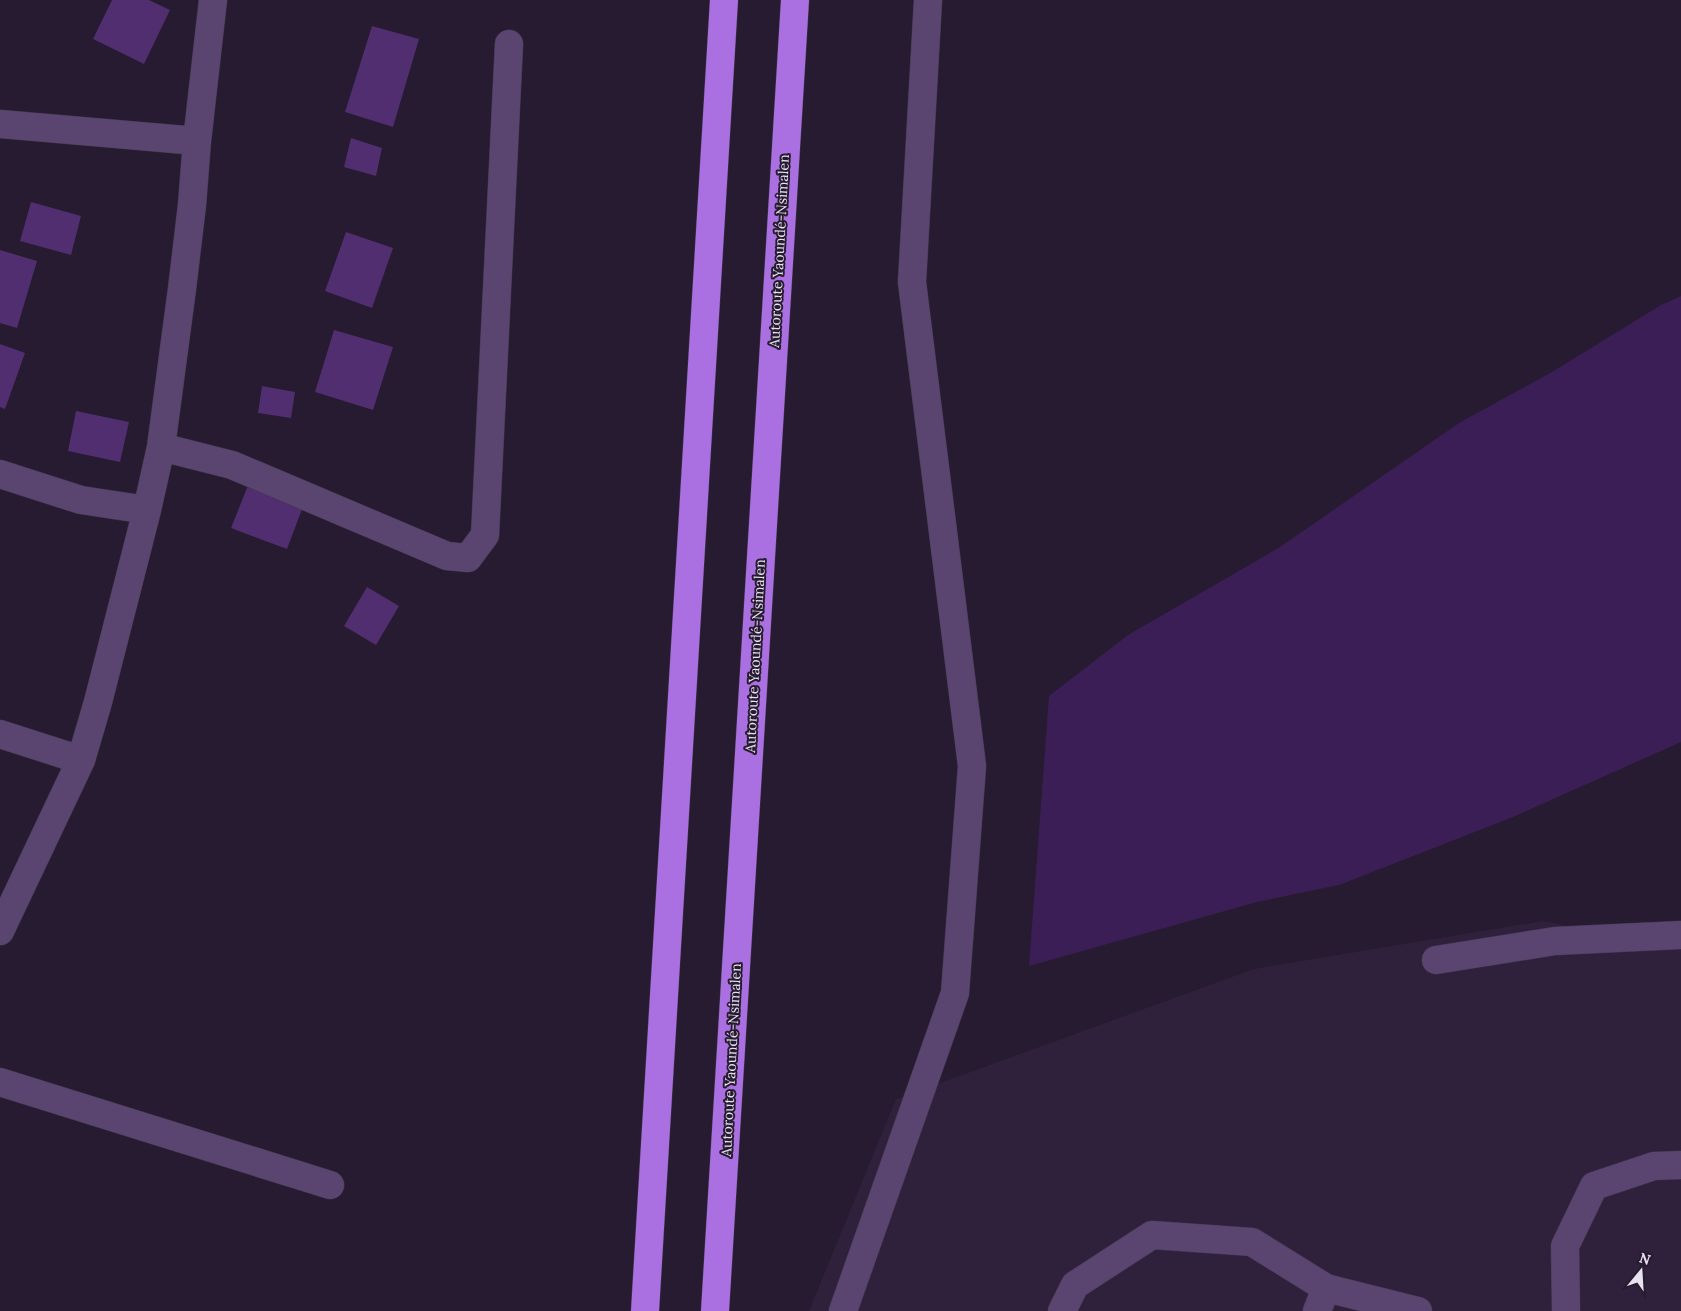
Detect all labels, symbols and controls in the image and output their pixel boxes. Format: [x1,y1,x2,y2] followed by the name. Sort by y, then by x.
[765,153,793,349] street label: Autoroute Yaoundé-Nsimalen
[741,558,769,754] street label: Autoroute Yaoundé-Nsimalen
[717,962,745,1158] street label: Autoroute Yaoundé-Nsimalen
[1616,1246,1666,1296] north arrow
[1637,1248,1653,1269] text: N

